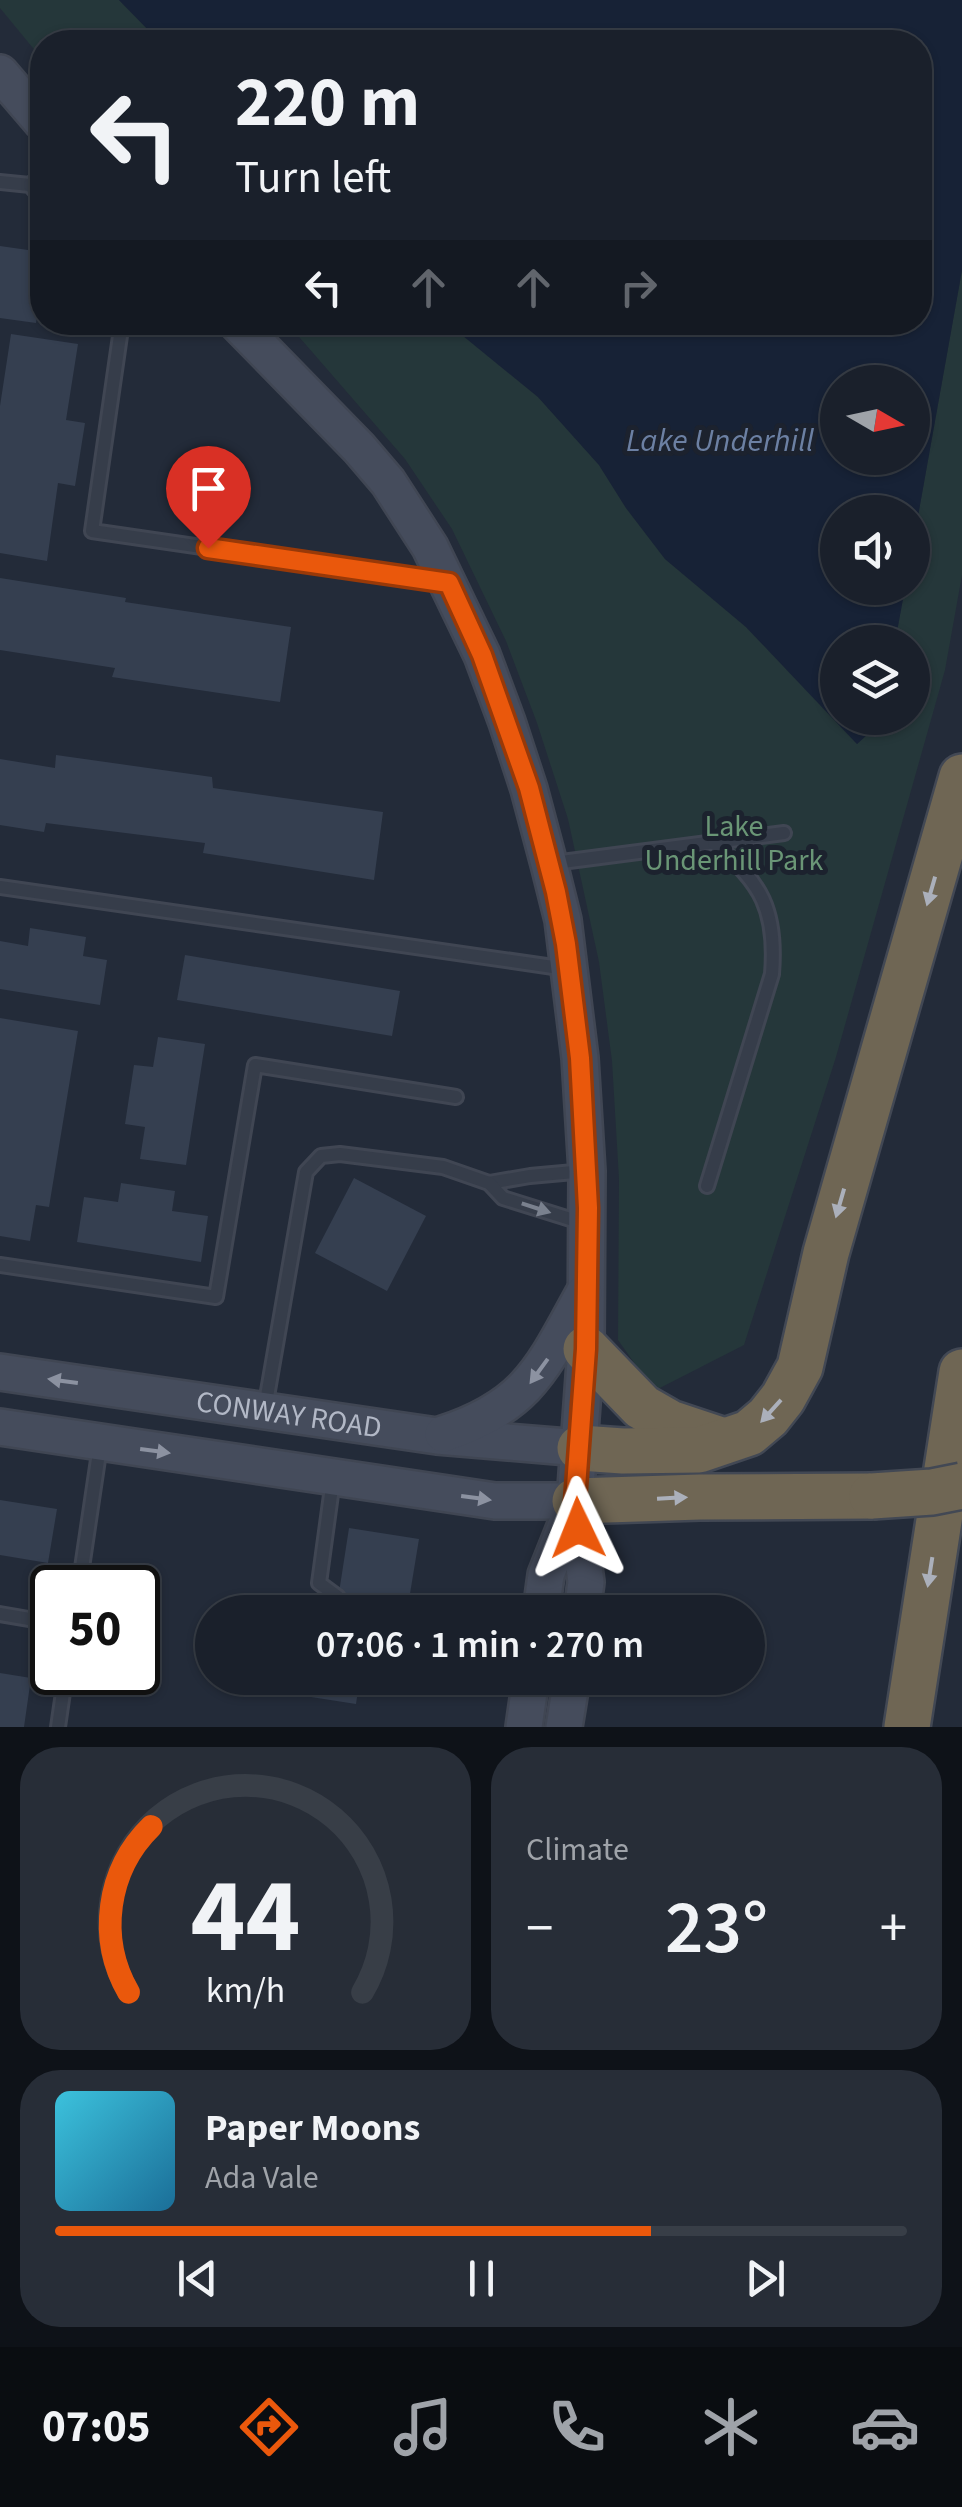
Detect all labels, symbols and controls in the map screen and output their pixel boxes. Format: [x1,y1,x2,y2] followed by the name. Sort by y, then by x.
[235,53,420,153] text: 220 m
[70,70,200,200] icon: left
[235,146,391,210] text: Turn left
[296,260,351,315] icon: left
[401,260,456,315] icon: ahead
[506,260,561,315] icon: ahead
[611,260,666,315] icon: right
[820,365,930,475] north arrow
[820,365,930,735] map controls
[626,418,814,464] water label: Lake Underhill
[166,446,251,549] pin
[181,461,236,516] icon: arrive
[820,495,930,605] button: sound
[820,625,930,735] button: layers
[645,805,824,882] park label: Lake Underhill Park
[923,876,938,907] one-way arrow
[832,1188,847,1219] one-way arrow
[521,1202,551,1217] one-way arrow
[529,1358,549,1384] one-way arrow
[47,1373,79,1389] one-way arrow
[193,1380,384,1450] street label: CONWAY ROAD
[760,1399,783,1423] one-way arrow
[139,1444,171,1460] one-way arrow
[526,1476,630,1580] position arrow
[657,1490,689,1506] one-way arrow
[461,1491,492,1507] one-way arrow
[922,1556,938,1588] one-way arrow
[30,1565,160,1695] speed limit sign: 50
[316,1618,644,1672] text: 07:06 · 1 min · 270 m
[526,1827,629,1873] text: Climate
[191,1844,300,1992] text: 44
[665,1875,768,1982] text: 23°
[526,1890,553,1968] text: −
[880,1890,907,1968] text: +
[206,1965,285,2016] text: km/h
[205,2101,420,2155] text: Paper Moons
[205,2155,319,2201] text: Ada Vale
[170,2251,225,2306] icon: previous
[454,2251,509,2306] icon: pause
[738,2251,793,2306] icon: next
[234,2392,304,2462] icon: directions
[388,2392,458,2462] icon: music
[542,2392,612,2462] icon: phone
[696,2392,766,2462] icon: climate
[850,2392,920,2462] icon: car
[42,2395,151,2459] text: 07:05

